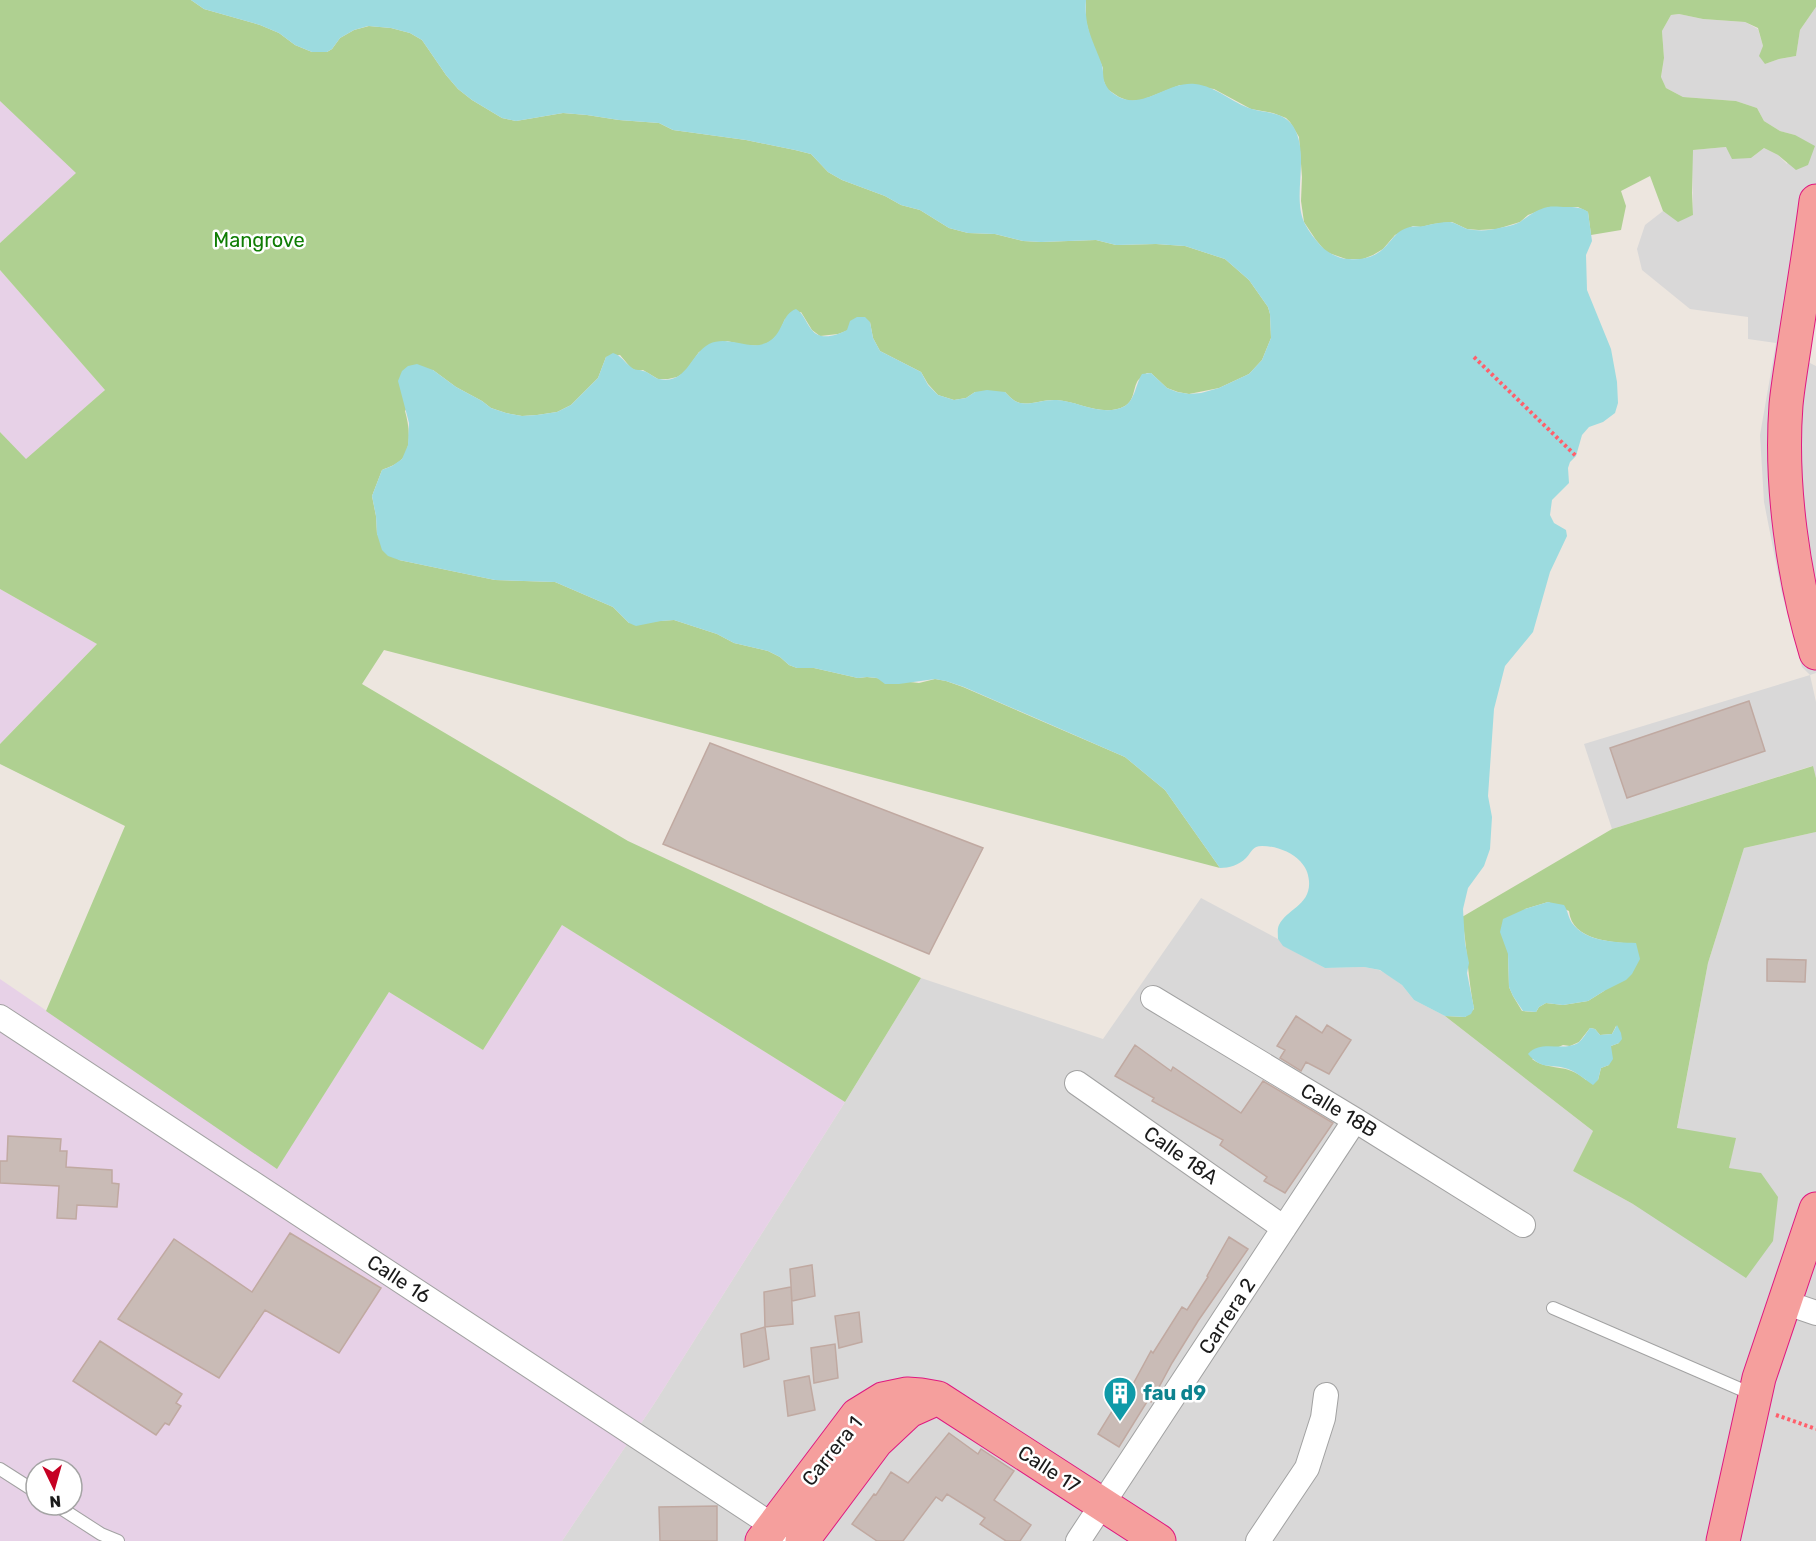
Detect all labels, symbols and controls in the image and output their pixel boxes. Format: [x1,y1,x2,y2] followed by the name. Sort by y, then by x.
[213,228,305,252] park label: Mangrove
[1296,1078,1382,1142] street label: Calle 18B
[1139,1121,1223,1189] street label: Calle 18A
[363,1250,435,1308] street label: Calle 16
[1194,1274,1260,1358] street label: Carrera 2
[1102,1375,1138,1422] building icon: fau d9
[1143,1381,1206,1405] place label: fau d9
[797,1411,867,1491] street label: Carrera 1
[1014,1440,1084,1498] street label: Calle 17
[24,1457,84,1517] north arrow
[49,1491,62,1511] text: N

